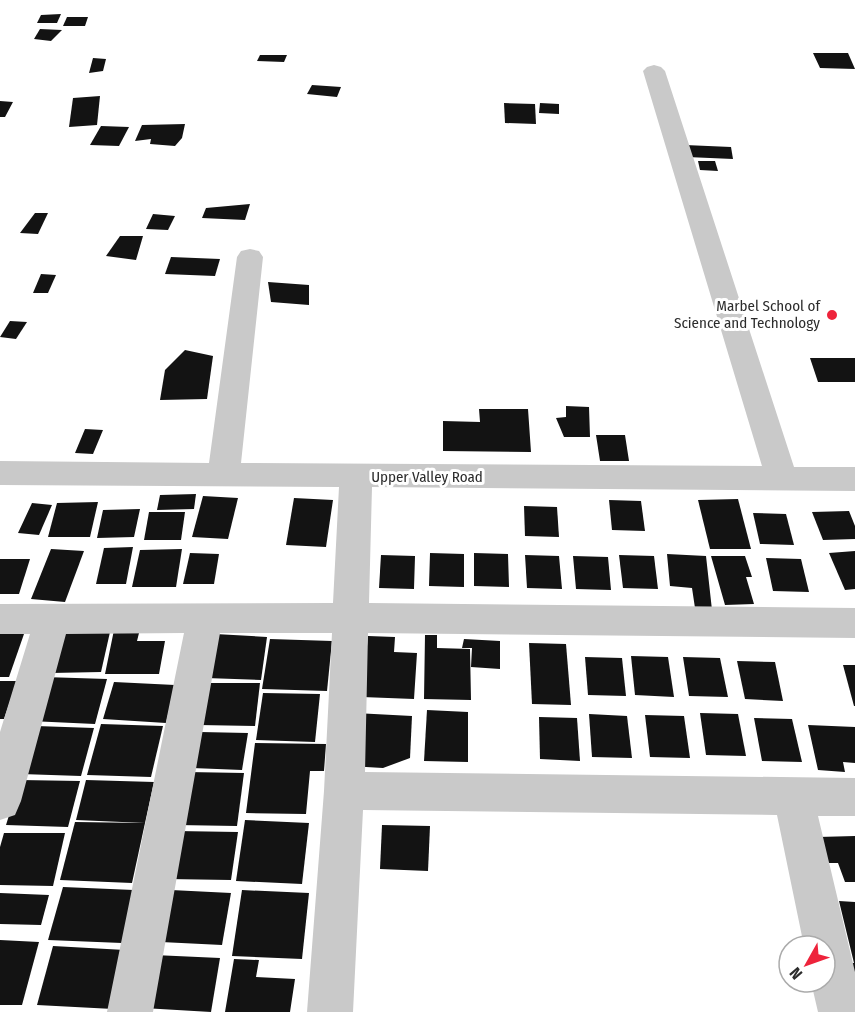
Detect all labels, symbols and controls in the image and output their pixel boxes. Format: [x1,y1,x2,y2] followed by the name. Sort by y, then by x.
[674,297,821,332] place label: Marbel School of Science and Technology
[825,308,839,322] marker: Marbel School of Science and Technology
[371,468,483,486] street label: Upper Valley Road
[777,934,837,994] north arrow
[786,964,806,983] text: N

